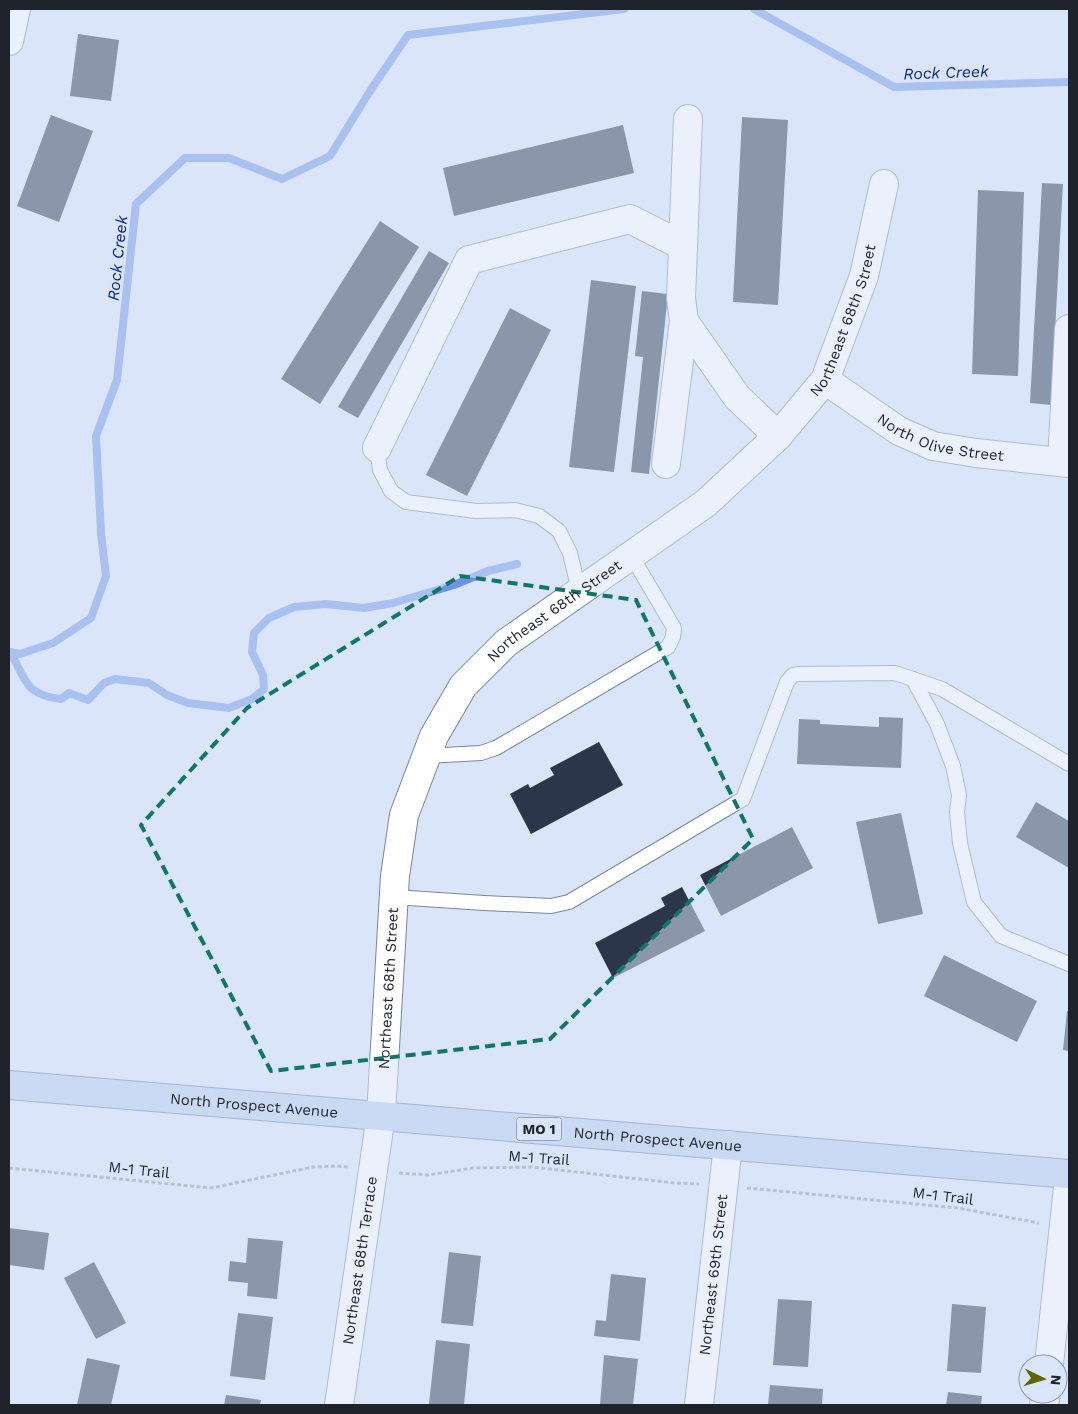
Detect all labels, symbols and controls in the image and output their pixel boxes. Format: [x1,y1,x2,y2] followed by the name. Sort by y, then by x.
[903,61,990,83] water label: Rock Creek
[104,213,132,302] water label: Rock Creek
[806,242,880,400] street label: Northeast 68th Street
[874,410,1005,465] street label: North Olive Street
[483,556,625,666] street label: Northeast 68th Street
[375,906,402,1070] street label: Northeast 68th Street
[169,1090,339,1122] street label: North Prospect Avenue
[516,1118,562,1140] road number: MO 1
[573,1123,742,1155] street label: North Prospect Avenue
[508,1147,571,1169] street label: M-1 Trail
[108,1158,171,1182] street label: M-1 Trail
[339,1175,381,1346] street label: Northeast 68th Terrace
[911,1183,975,1209] street label: M-1 Trail
[696,1193,732,1356] street label: Northeast 69th Street
[1018,1354,1068,1404] north arrow
[1048,1374,1064,1386] text: N

